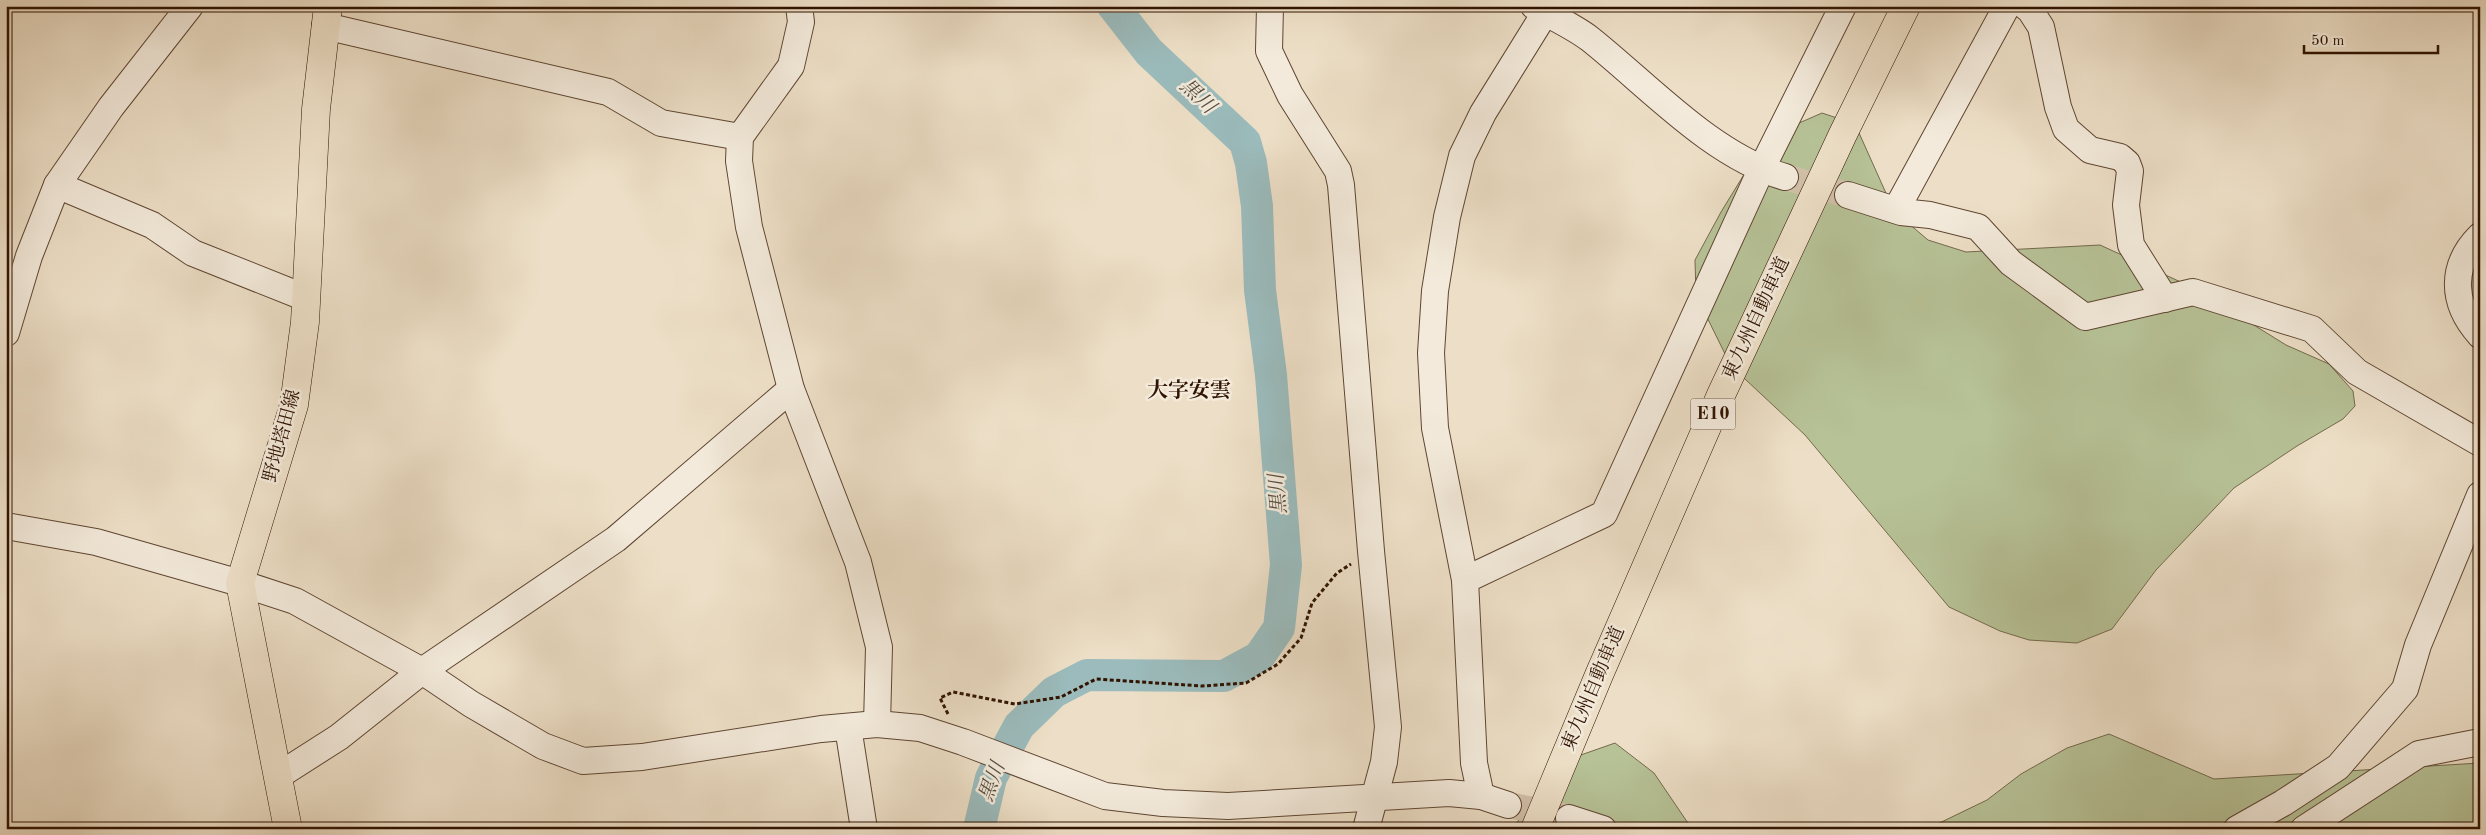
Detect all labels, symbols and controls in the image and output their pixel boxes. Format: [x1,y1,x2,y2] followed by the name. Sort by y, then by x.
[2304,22,2437,54] scale bar
[2311,34,2345,49] text: 50 m
[1176,75,1221,119] water label: 黒川
[1718,253,1794,383] street label: 東九州自動車道
[1147,378,1231,402] district label: 大字安雲
[260,387,304,484] street label: 野地塔田線
[1690,398,1736,429] road number: E10
[1265,471,1291,515] water label: 黒川
[1557,623,1629,754] street label: 東九州自動車道
[975,757,1010,804] water label: 黒川

